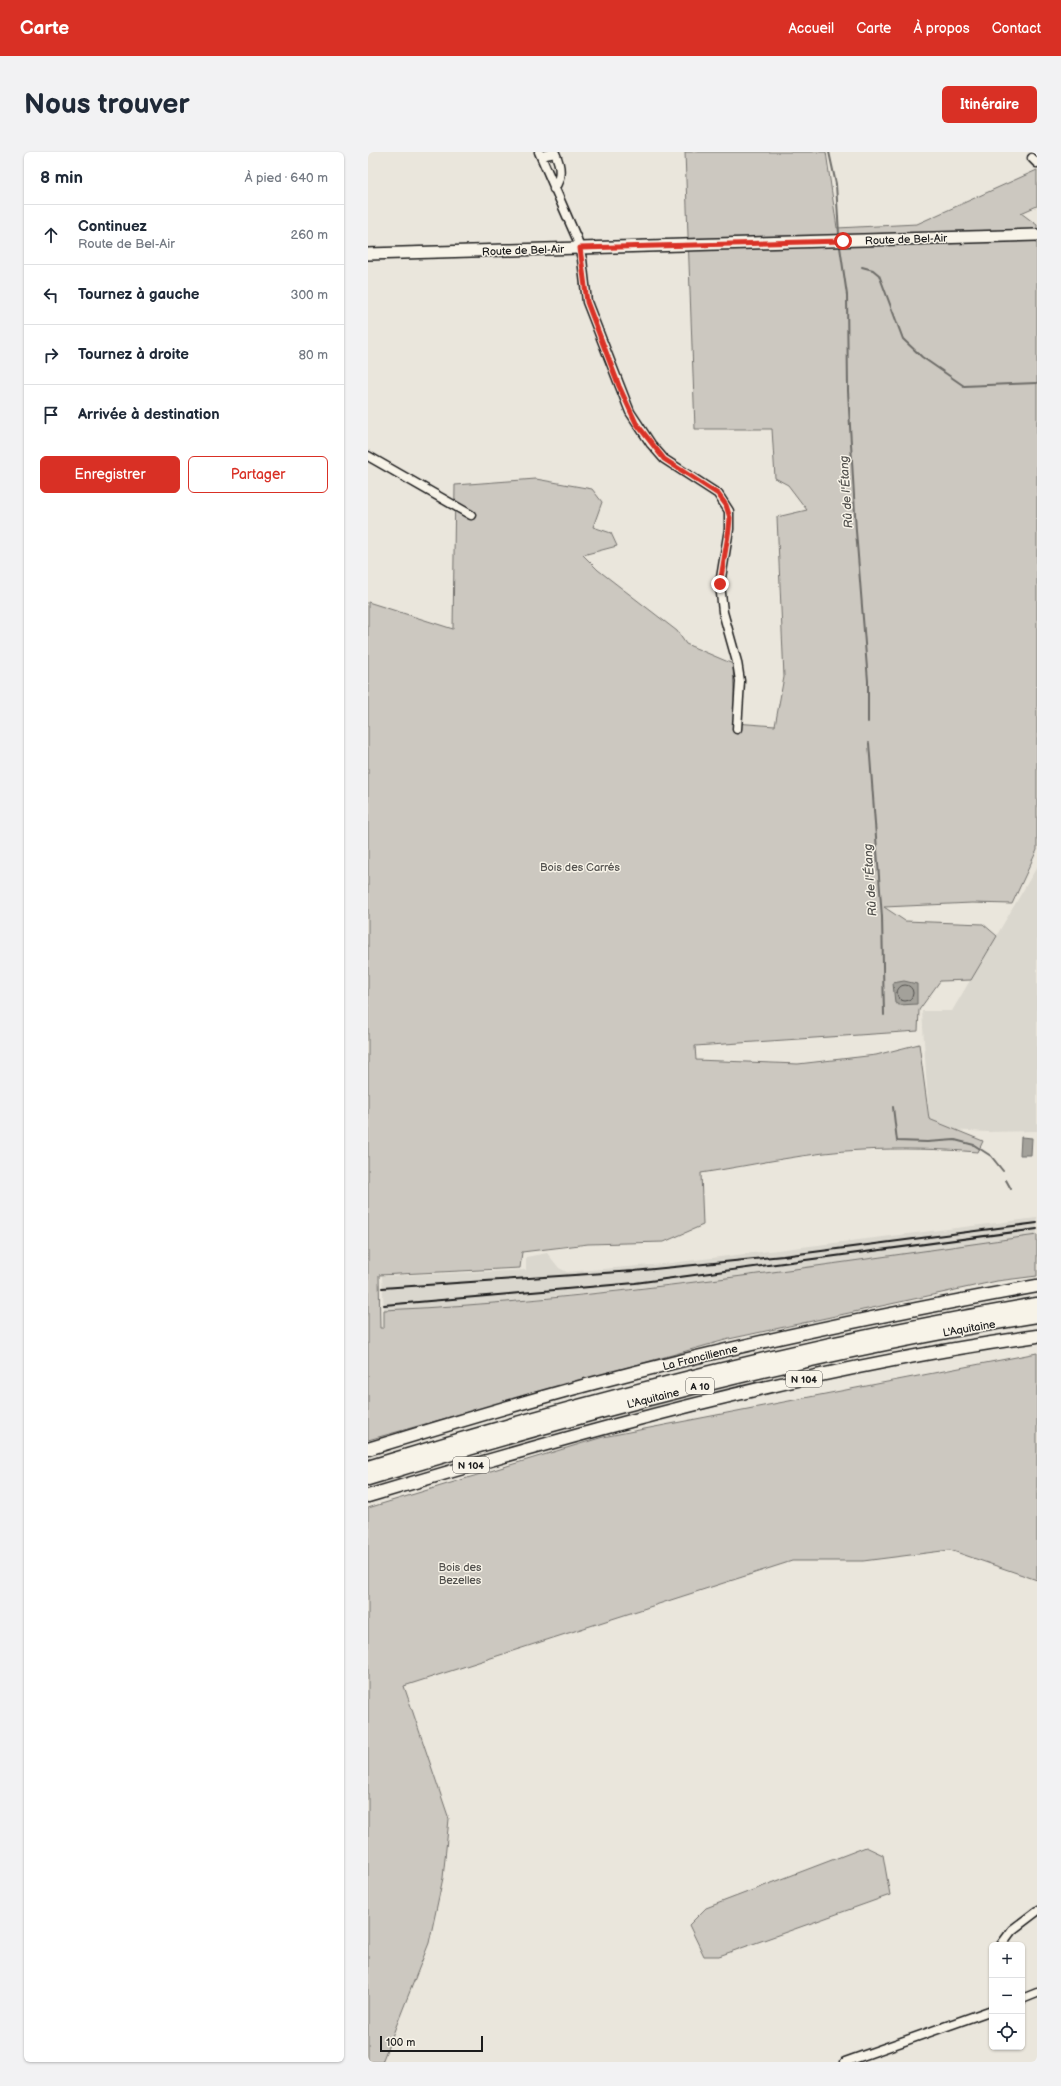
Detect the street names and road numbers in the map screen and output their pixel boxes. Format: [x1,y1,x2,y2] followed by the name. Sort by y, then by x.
[865,232,948,247] street label: Route de Bel-Air
[482,243,565,258] street label: Route de Bel-Air
[942,1317,997,1340] street label: L'Aquitaine
[661,1342,739,1373] street label: La Francilienne
[786,1371,822,1387] road number: N 104
[686,1378,714,1394] road number: A 10
[626,1386,681,1411] street label: L'Aquitaine
[453,1457,489,1473] road number: N 104

